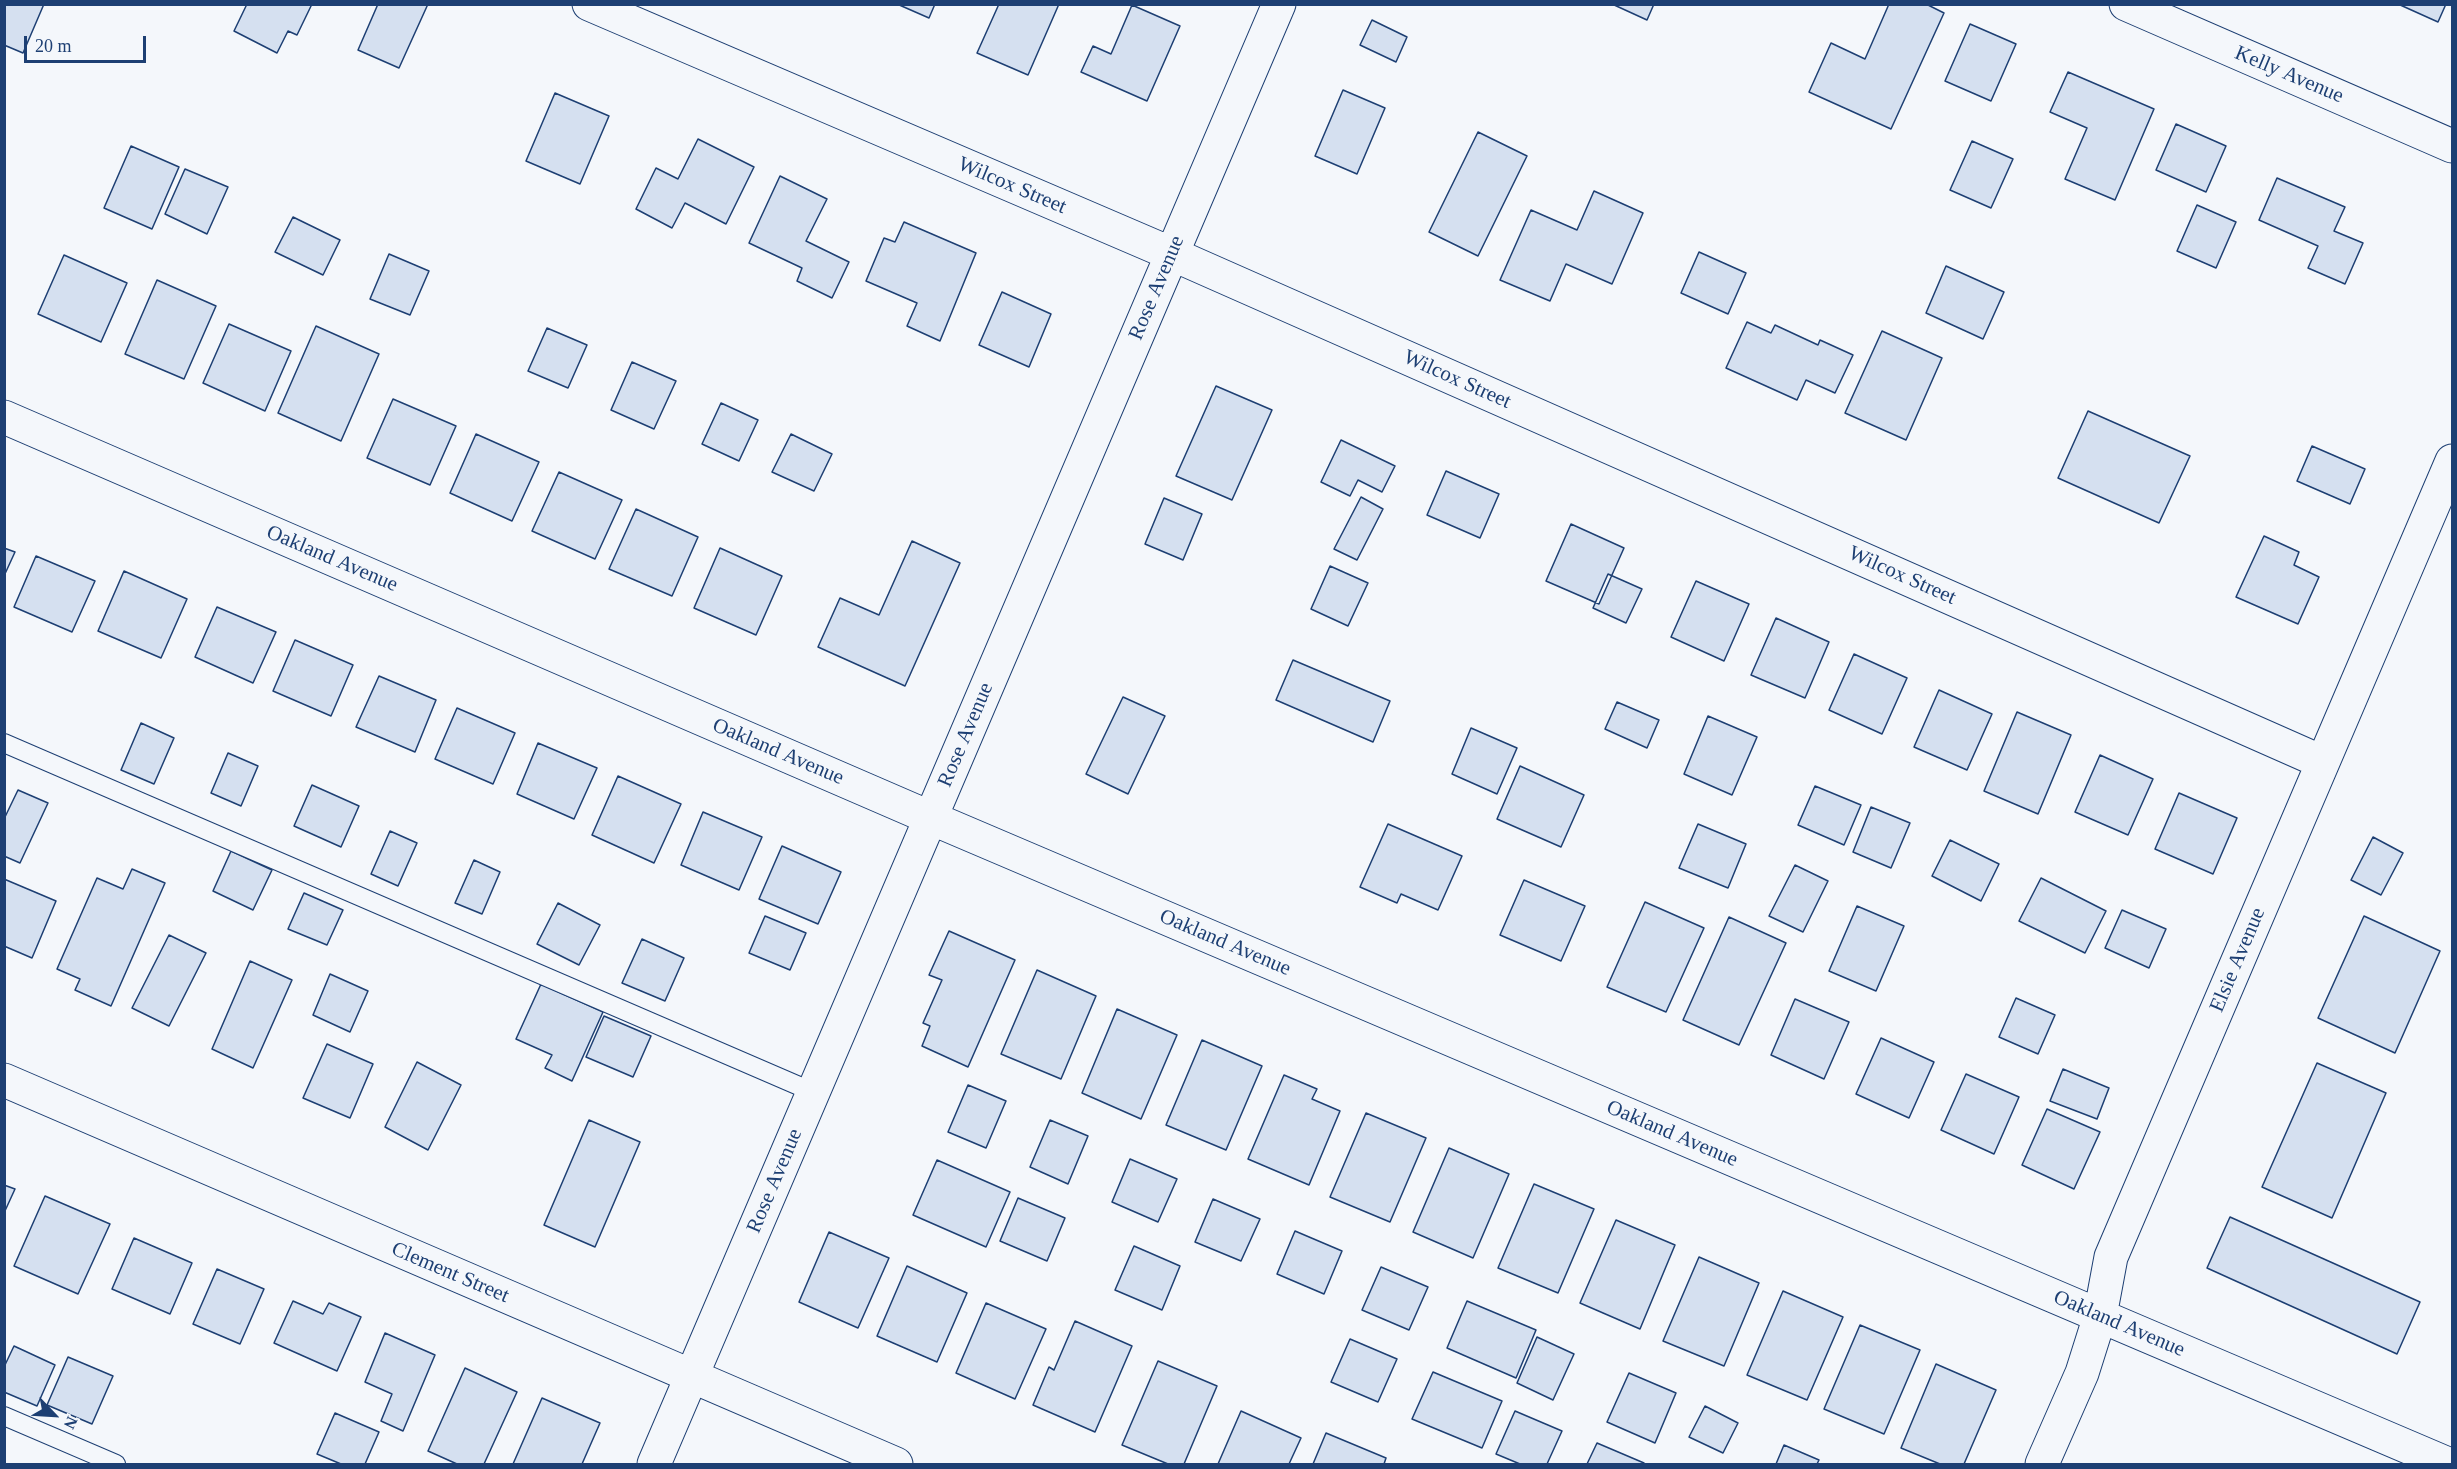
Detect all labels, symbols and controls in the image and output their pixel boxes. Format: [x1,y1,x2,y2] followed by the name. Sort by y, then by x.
[27,24,148,62] scale bar
[35,36,72,56] text: 20 m
[2231,41,2347,109] street label: Kelly Avenue
[954,152,1070,220] street label: Wilcox Street
[1124,232,1190,344] street label: Rose Avenue
[1399,345,1515,415] street label: Wilcox Street
[263,520,401,598] street label: Oakland Avenue
[1844,541,1960,611] street label: Wilcox Street
[933,679,999,791] street label: Rose Avenue
[709,713,847,791] street label: Oakland Avenue
[1156,904,1294,982] street label: Oakland Avenue
[2205,904,2271,1016] street label: Elsie Avenue
[1603,1095,1741,1173] street label: Oakland Avenue
[742,1125,808,1237] street label: Rose Avenue
[387,1237,513,1309] street label: Clement Street
[2050,1285,2188,1363] street label: Oakland Avenue
[24,1385,84,1445] north arrow
[61,1414,81,1432] text: N

